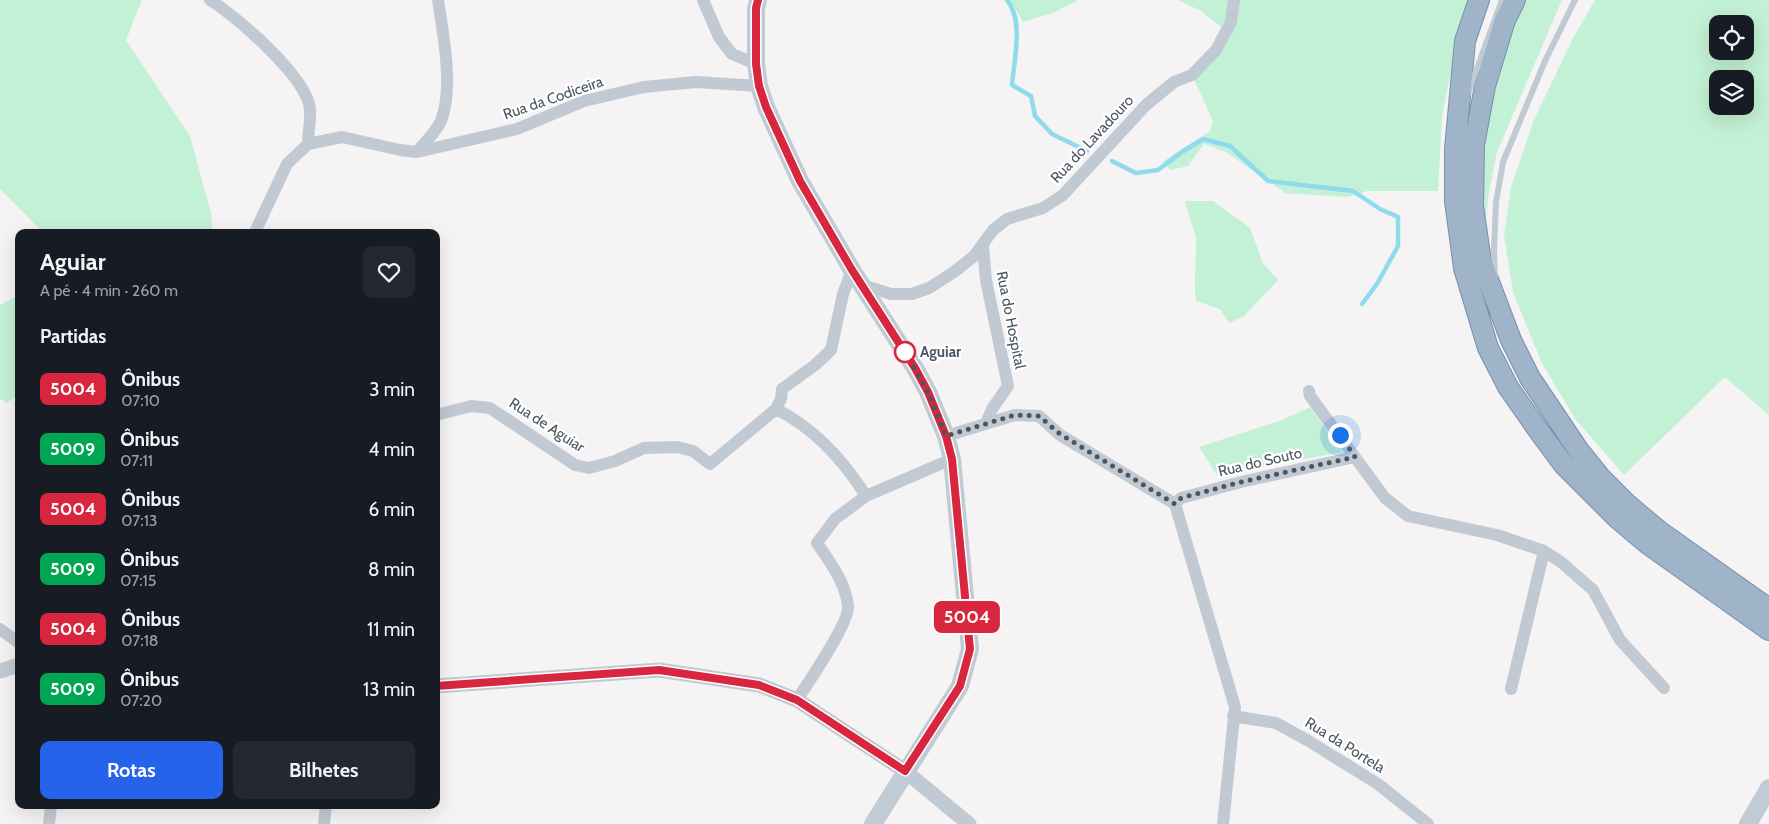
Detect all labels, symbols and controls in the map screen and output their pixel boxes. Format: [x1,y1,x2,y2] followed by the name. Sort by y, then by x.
[1709,15,1754,115] map controls
[1709,15,1754,60] button: locate
[1709,70,1754,115] button: layers
[501,72,606,124] street label: Rua da Codiceira
[1047,91,1137,187] street label: Rua do Lavadouro
[363,246,415,298] button: heart
[40,247,106,276] text: Aguiar
[993,269,1029,371] street label: Rua do Hospital
[40,281,178,300] text: A pé · 4 min · 260 m
[40,325,106,348] text: Partidas
[894,341,916,363] marker: Aguiar
[920,343,961,361] place label: Aguiar
[121,368,180,391] text: Ônibus
[50,378,96,400] text: 5004
[369,378,415,401] text: 3 min
[121,391,160,410] text: 07:10
[506,394,588,456] street label: Rua de Aguiar
[1328,423,1353,448] your location
[120,428,179,451] text: Ônibus
[50,438,95,460] text: 5009
[368,438,415,461] text: 4 min
[1216,444,1304,480] street label: Rua do Souto
[120,451,153,470] text: 07:11
[121,488,180,511] text: Ônibus
[50,498,96,520] text: 5004
[369,498,415,521] text: 6 min
[121,511,158,530] text: 07:13
[120,548,179,571] text: Ônibus
[50,558,95,580] text: 5009
[368,558,415,581] text: 8 min
[120,571,156,590] text: 07:15
[932,601,1002,633] line badge: 5004
[944,606,990,628] text: 5004
[121,608,180,631] text: Ônibus
[50,618,96,640] text: 5004
[367,618,415,641] text: 11 min
[121,631,159,650] text: 07:18
[120,668,179,691] text: Ônibus
[50,678,95,700] text: 5009
[363,678,415,701] text: 13 min
[120,691,162,710] text: 07:20
[1302,713,1389,777] street label: Rua da Portela
[40,741,223,799] button: Rotas
[233,741,415,799] button: Bilhetes

